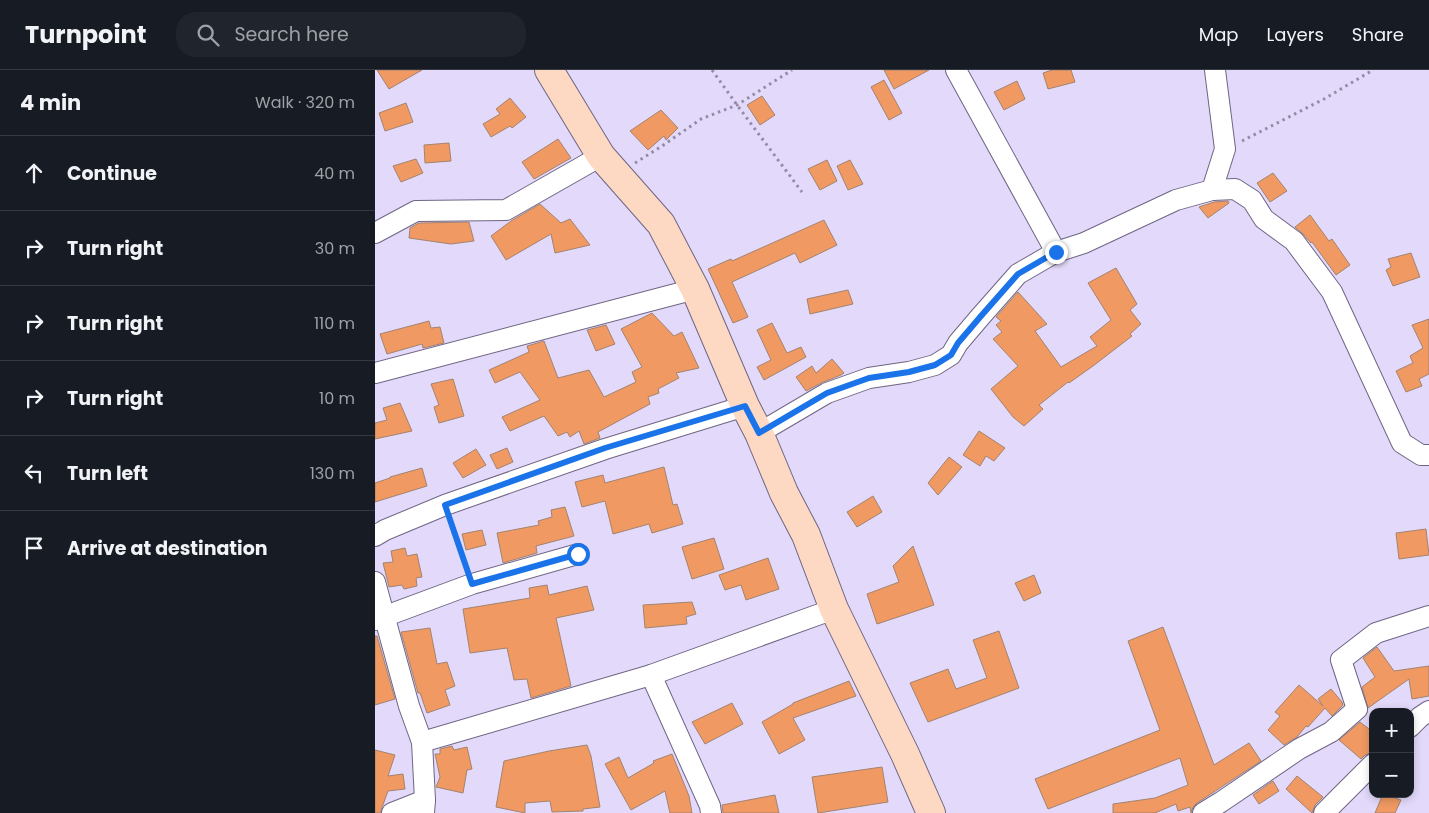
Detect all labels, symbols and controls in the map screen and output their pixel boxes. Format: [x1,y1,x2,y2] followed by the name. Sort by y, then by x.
[176,12,526,57] search box
[25,18,146,51] text: Turnpoint
[194,21,222,49] icon: search
[234,21,349,48] text: Search here
[1199,22,1239,47] text: Map
[1267,22,1324,47] text: Layers
[1352,22,1404,47] text: Share
[20,88,81,117] text: 4 min
[255,91,355,114] text: Walk · 320 m
[20,159,48,187] icon: ahead
[67,160,157,187] text: Continue
[314,162,355,185] text: 40 m
[20,234,48,262] icon: right
[67,235,163,262] text: Turn right
[315,237,355,260] text: 30 m
[1045,241,1068,264] route end
[20,309,48,337] icon: right
[67,310,163,337] text: Turn right
[314,312,355,335] text: 110 m
[20,384,48,412] icon: right
[67,385,163,412] text: Turn right
[319,387,355,410] text: 10 m
[20,459,48,487] icon: left
[67,460,148,487] text: Turn left
[310,462,355,485] text: 130 m
[20,534,48,562] icon: arrive
[67,535,268,562] text: Arrive at destination
[567,543,590,566] route start
[1369,708,1414,798] map controls
[1369,708,1414,753] button: +
[1369,753,1414,798] button: −

